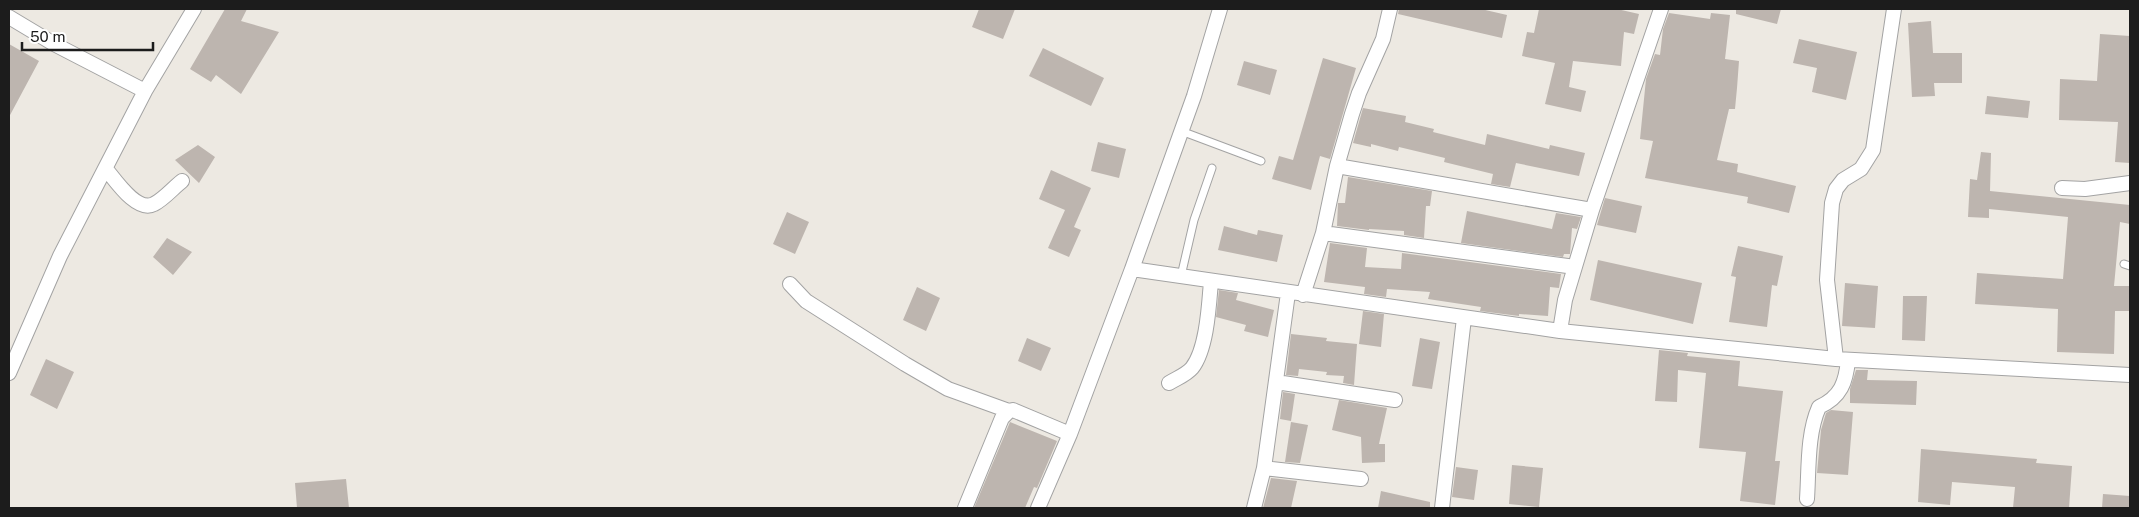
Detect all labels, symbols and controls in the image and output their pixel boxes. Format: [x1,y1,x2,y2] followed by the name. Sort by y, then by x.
[22,20,154,52] scale bar
[30,28,65,45] text: 50 m

